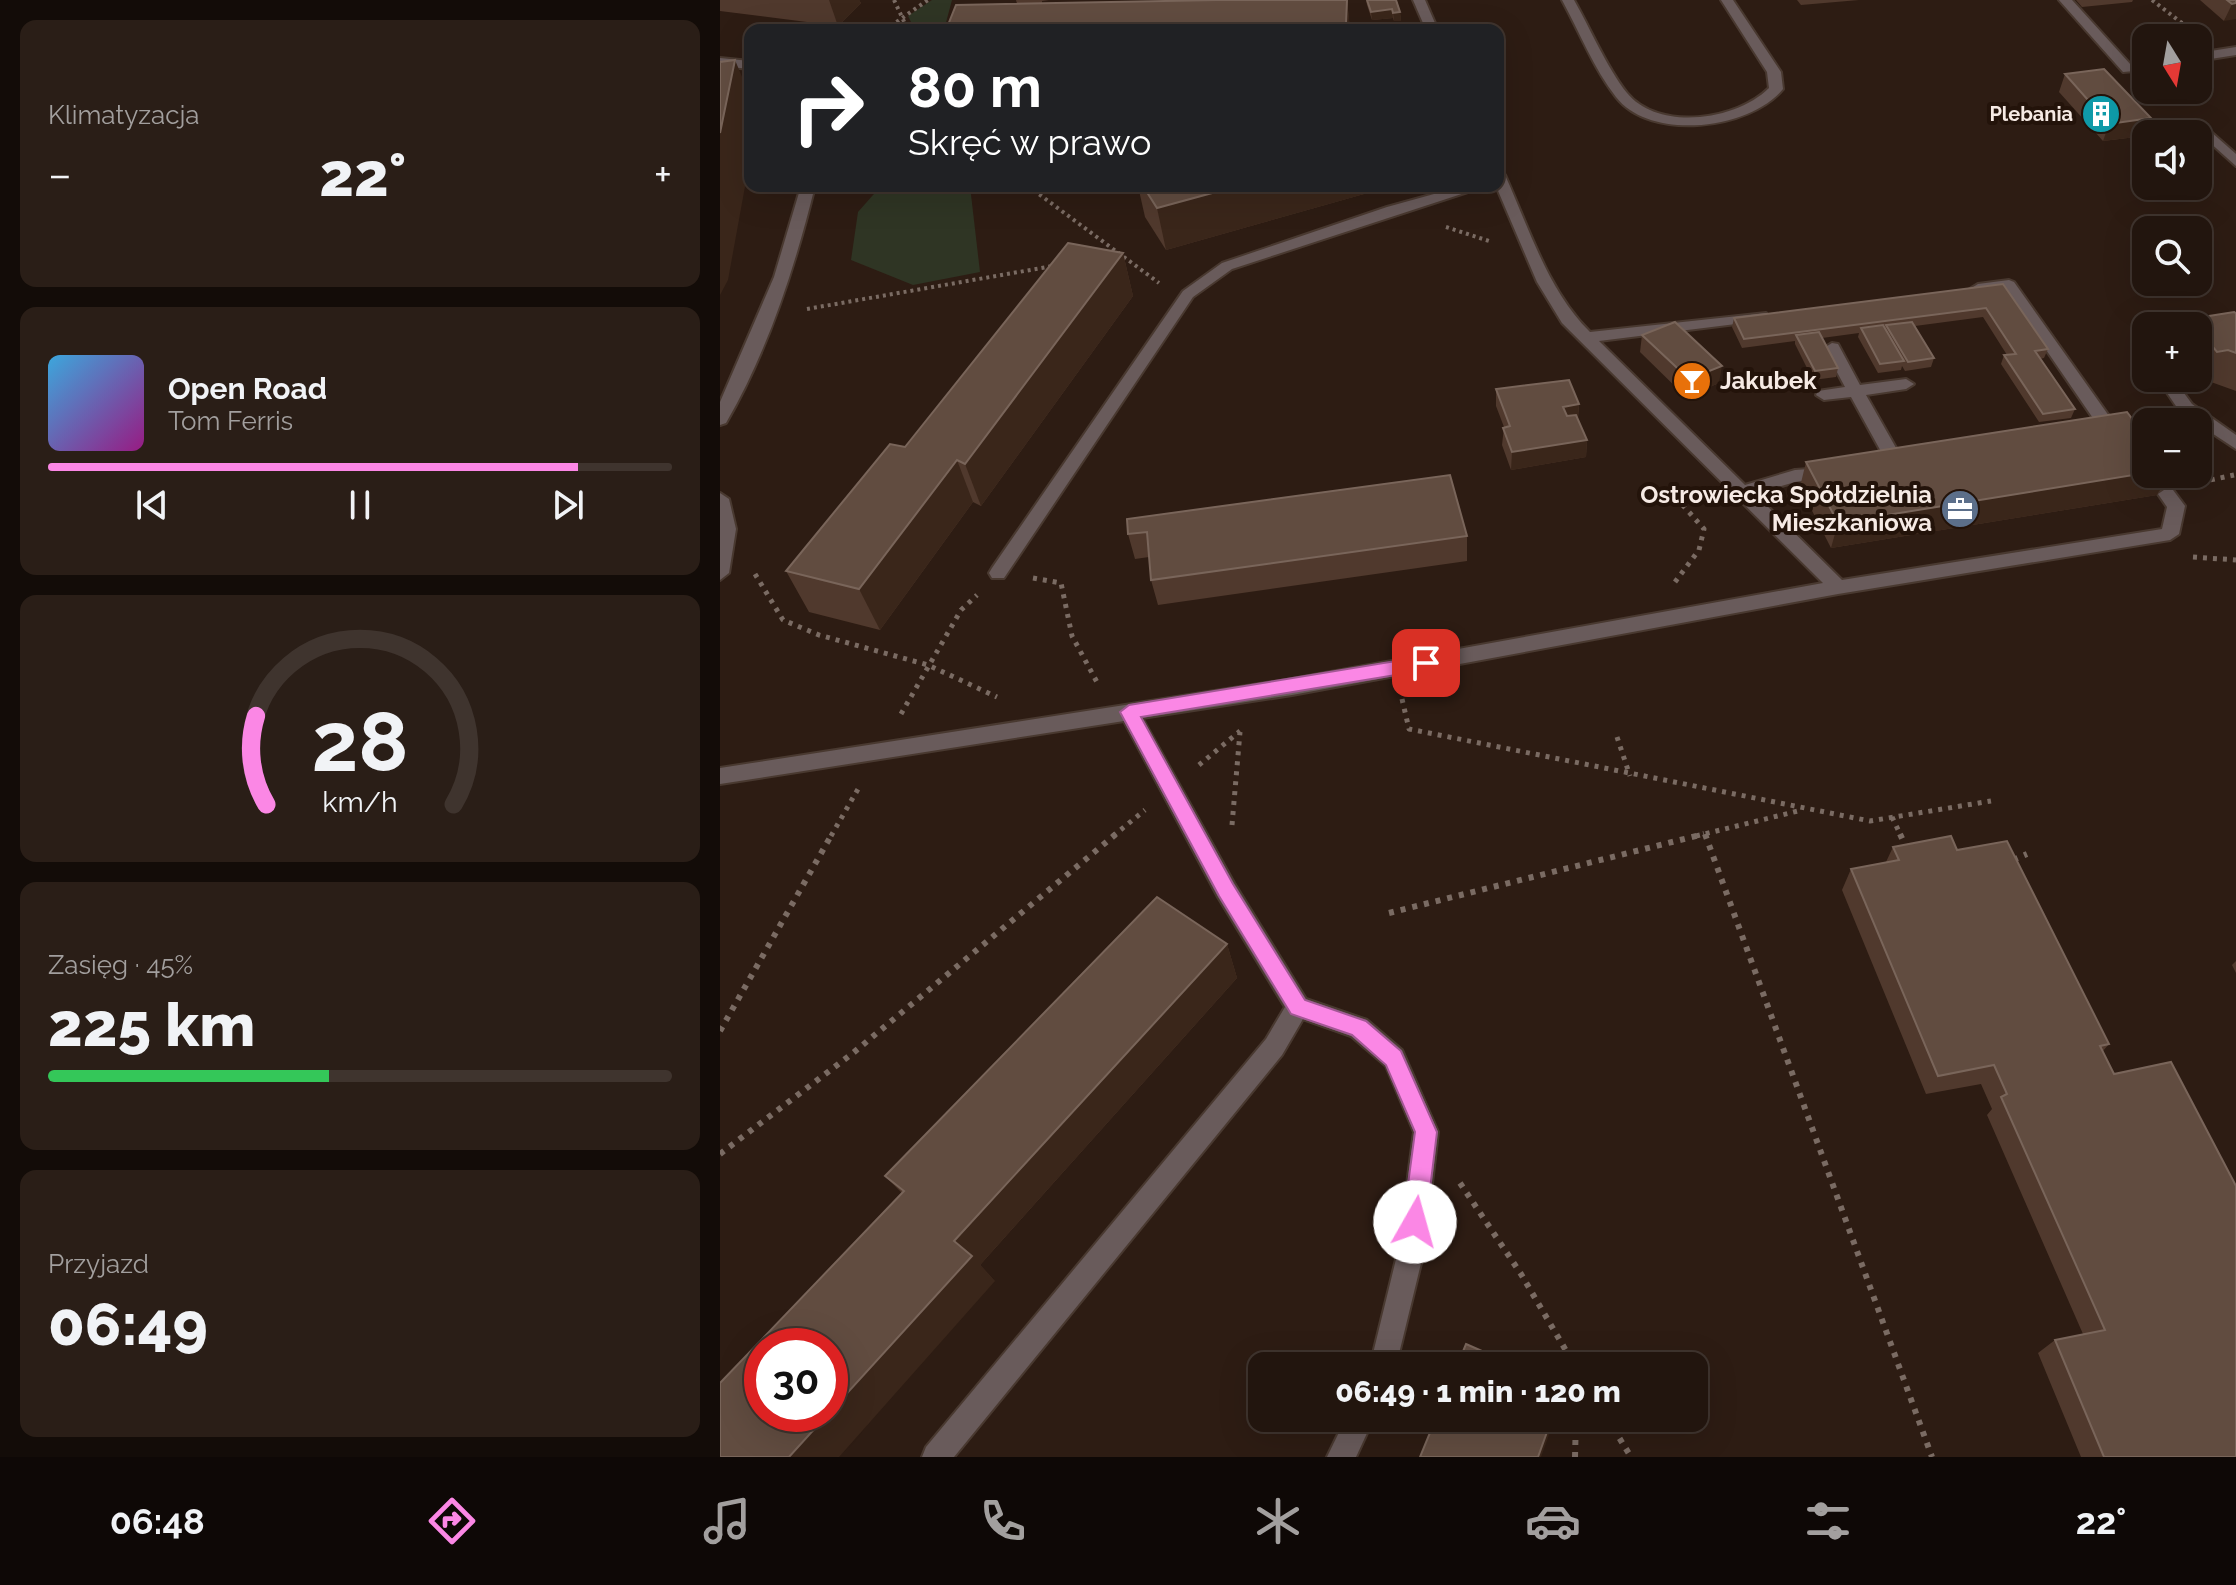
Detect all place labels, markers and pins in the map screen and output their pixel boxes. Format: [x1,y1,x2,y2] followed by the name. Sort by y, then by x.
[2080,93,2122,135] building icon: Plebania
[1989,102,2073,126] place label: Plebania
[1671,360,1713,402] bar icon: Jakubek
[1720,366,1817,395] place label: Jakubek
[1640,480,1932,537] place label: Ostrowiecka Spółdzielnia Mieszkaniowa
[1939,488,1981,530] office icon: Ostrowiecka Spółdzielnia Mieszkaniowa
[1392,629,1460,697] pin

